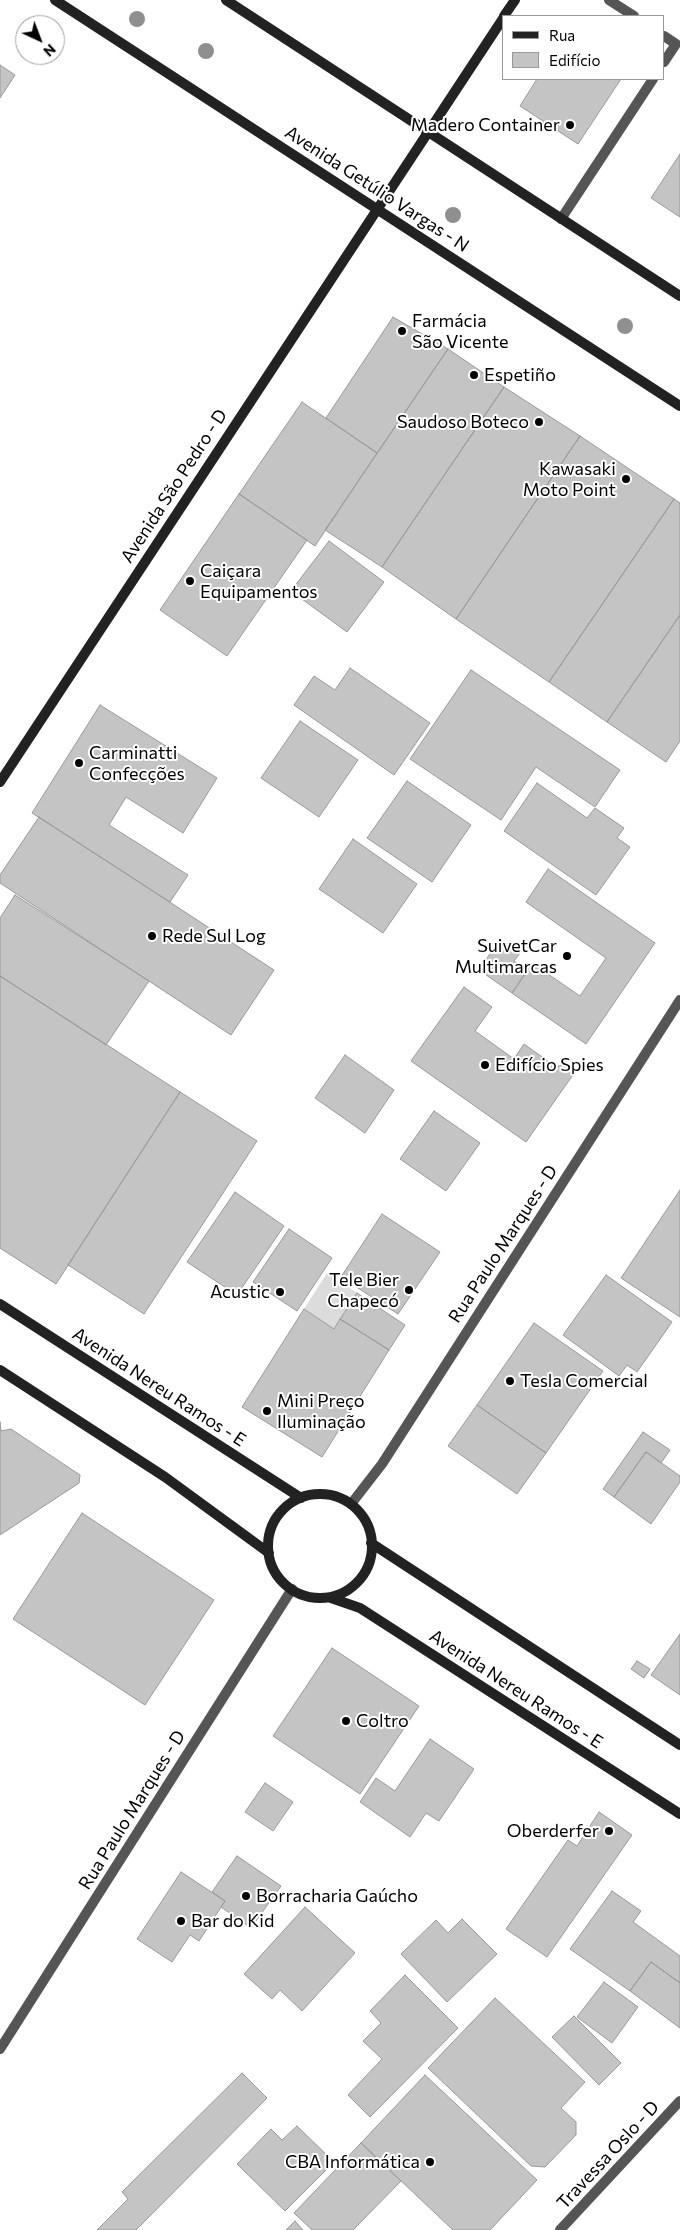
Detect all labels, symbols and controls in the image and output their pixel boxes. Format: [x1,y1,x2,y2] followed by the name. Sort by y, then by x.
[15,15,65,65] north arrow
[502,15,665,80] legend
[549,26,575,44] text: Rua
[40,41,60,60] text: N
[549,51,600,69] text: Edifício
[411,114,560,136] place label: Madero Container
[564,119,576,131] marker: Madero Container
[281,121,473,257] street label: Avenida Getúlio Vargas - N
[412,310,509,352] place label: Farmácia São Vicente
[396,325,408,337] marker: Farmácia São Vicente
[484,364,556,386] place label: Espetiño
[468,369,480,381] marker: Espetiño
[116,405,232,567] street label: Avenida São Pedro - D
[397,411,529,433] place label: Saudoso Boteco
[533,416,545,428] marker: Saudoso Boteco
[523,458,616,500] place label: Kawasaki Moto Point
[620,473,632,485] marker: Kawasaki Moto Point
[200,560,317,602] place label: Caiçara Equipamentos
[184,575,196,587] marker: Caiçara Equipamentos
[89,742,185,784] place label: Carminatti Confecções
[73,757,85,769] marker: Carminatti Confecções
[162,925,266,947] place label: Rede Sul Log
[146,930,158,942] marker: Rede Sul Log
[455,935,557,978] place label: SuivetCar Multimarcas
[561,950,573,962] marker: SuivetCar Multimarcas
[495,1054,604,1076] place label: Edifício Spies
[479,1059,491,1071] marker: Edifício Spies
[444,1161,562,1327] street label: Rua Paulo Marques - D
[327,1269,399,1312] place label: Tele Bier Chapecó
[210,1281,270,1303] place label: Acustic
[403,1284,415,1296] marker: Tele Bier Chapecó
[274,1286,286,1298] marker: Acustic
[68,1323,250,1451] street label: Avenida Nereu Ramos - E
[520,1370,648,1392] place label: Tesla Comercial
[504,1375,516,1387] marker: Tesla Comercial
[277,1390,366,1432] place label: Mini Preço Iluminação
[261,1405,273,1417] marker: Mini Preço Iluminação
[425,1625,607,1753] street label: Avenida Nereu Ramos - E
[356,1710,409,1732] place label: Coltro
[340,1715,352,1727] marker: Coltro
[74,1726,190,1894] street label: Rua Paulo Marques - D
[507,1820,599,1842] place label: Oberderfer
[603,1825,615,1837] marker: Oberderfer
[256,1885,418,1907] place label: Borracharia Gaúcho
[240,1890,252,1902] marker: Borracharia Gaúcho
[191,1910,274,1932] place label: Bar do Kid
[175,1915,187,1927] marker: Bar do Kid
[552,2096,664,2214] street label: Travessa Oslo - D
[285,2151,420,2173] place label: CBA Informática
[424,2156,436,2168] marker: CBA Informática

